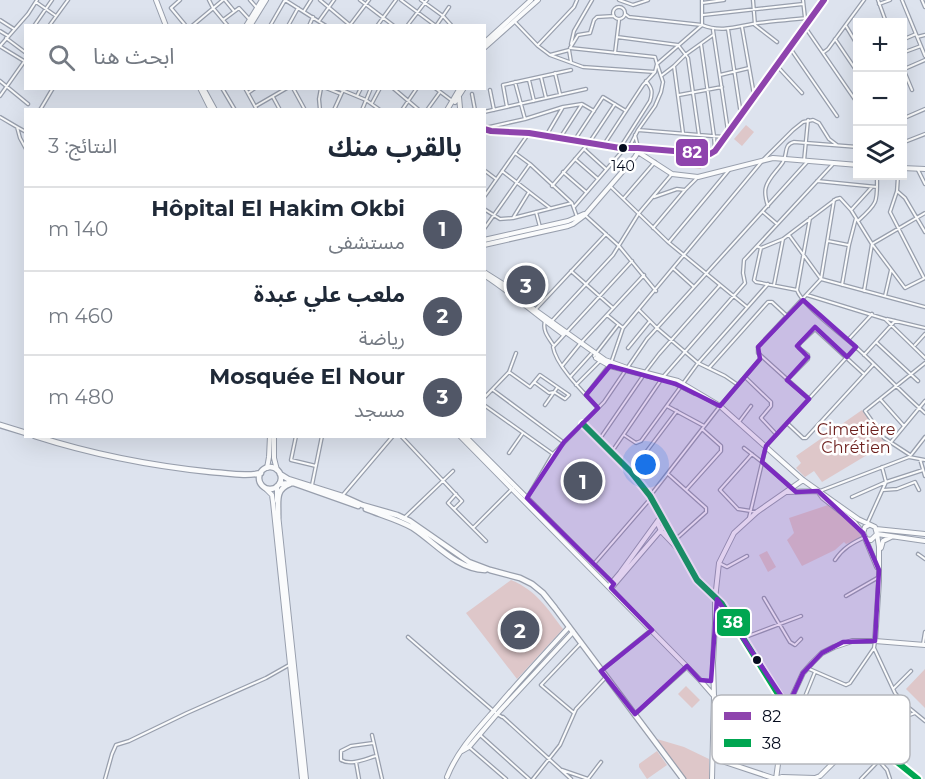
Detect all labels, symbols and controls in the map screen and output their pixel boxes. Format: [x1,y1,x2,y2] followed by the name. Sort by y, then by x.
[853,18,907,180] map controls
[853,18,907,72] button: +
[24,24,486,90] search box
[45,41,78,74] icon: search
[93,43,175,70] text: ابحث هنا
[853,72,907,126] button: −
[853,126,907,180] button: layers
[328,131,462,163] text: بالقرب منك
[48,134,117,158] text: النتائج: 3
[675,138,709,167] line badge: 82
[617,142,629,154] marker: 140
[682,143,702,162] text: 82
[611,157,635,175] place label: 140
[151,195,405,222] text: Hôpital El Hakim Okbi
[48,217,108,241] text: 140 m
[439,217,446,241] text: 1
[328,230,405,254] text: مستشفى
[506,262,546,308] pin: 3
[254,281,405,308] text: ملعب علي عبدة
[48,304,113,328] text: 460 m
[437,304,448,328] text: 2
[359,326,405,350] text: رياضة
[209,363,405,390] text: Mosquée El Nour
[48,385,114,409] text: 480 m
[437,385,448,409] text: 3
[354,398,405,422] text: مسجد
[817,420,895,457] park label: Cimetière Chrétien
[631,450,660,479] your location
[564,458,602,504] pin: 1
[500,608,540,652] pin: 2
[716,608,751,637] line badge: 38
[722,613,743,632] text: 38
[751,654,763,666] unlabelled marker
[712,695,910,764] legend
[762,707,781,726] text: 82
[762,734,781,753] text: 38

